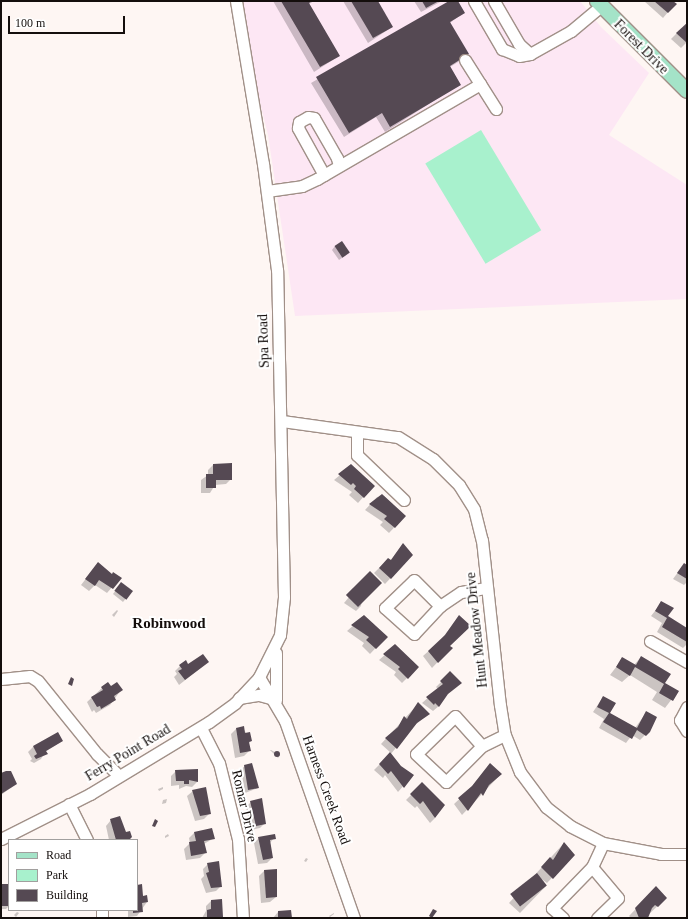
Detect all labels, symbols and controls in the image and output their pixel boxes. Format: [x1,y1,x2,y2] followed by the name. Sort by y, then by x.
[10,8,127,34] scale bar
[15,16,45,30] text: 100 m
[610,16,672,78] street label: Forest Drive
[255,314,273,368] street label: Spa Road
[463,572,491,688] street label: Hunt Meadow Drive
[132,615,206,633] district label: Robinwood
[82,721,174,785] street label: Ferry Point Road
[298,733,354,847] street label: Harness Creek Road
[228,768,260,844] street label: Romar Drive
[8,839,138,911] legend
[46,848,71,862] text: Road
[46,868,68,882] text: Park
[46,888,88,902] text: Building

